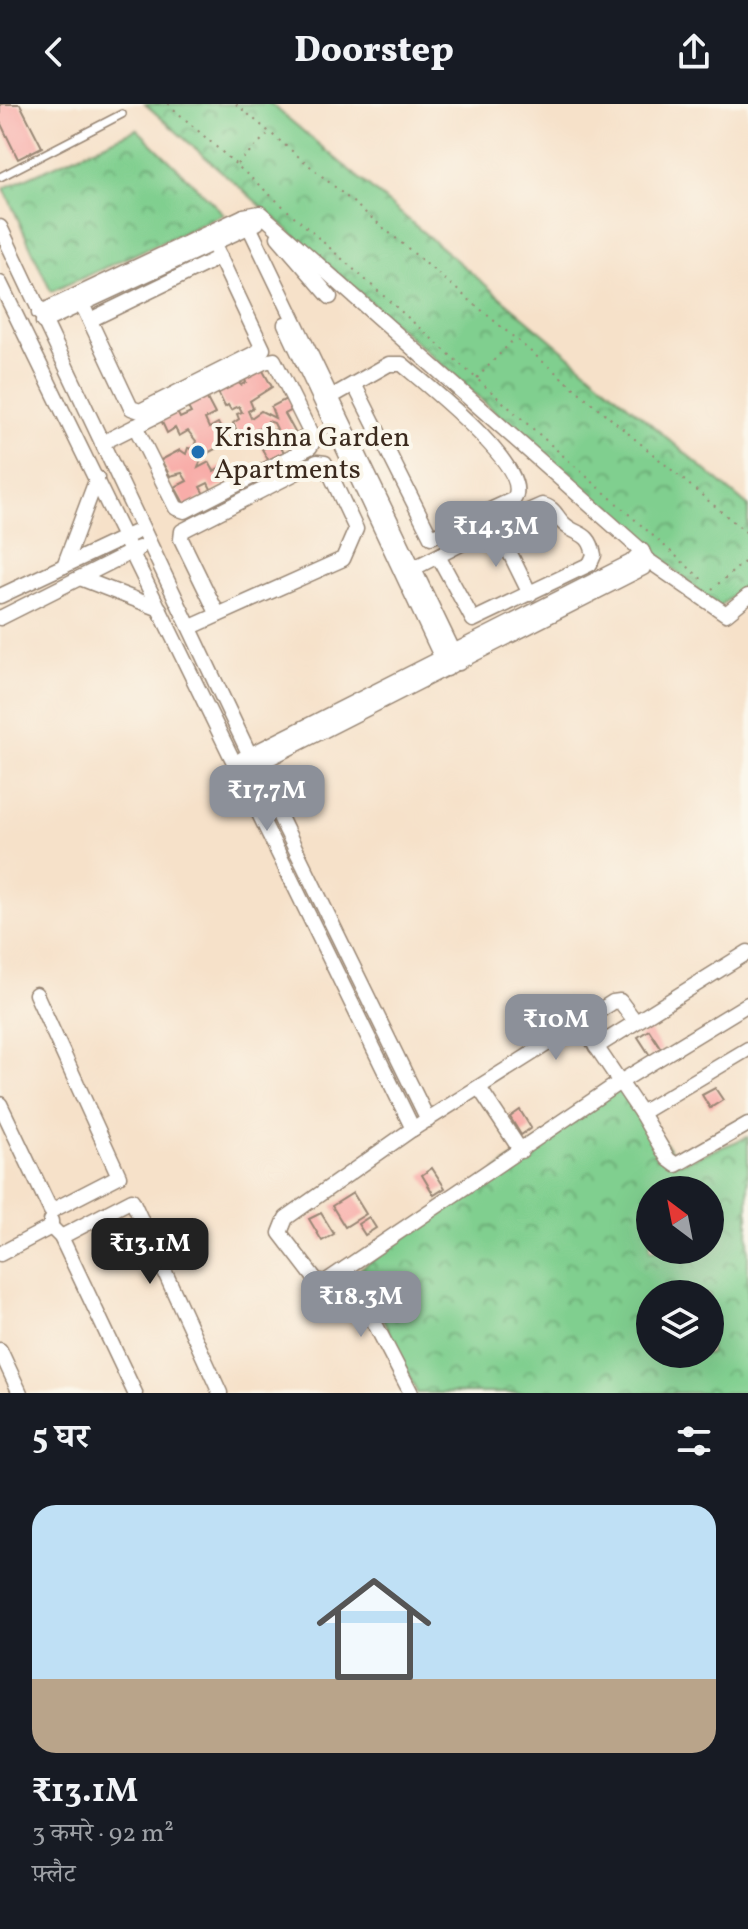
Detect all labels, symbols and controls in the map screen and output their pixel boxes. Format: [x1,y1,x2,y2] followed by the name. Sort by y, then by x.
[294,27,454,77] text: Doorstep
[32,30,76,74] icon: back
[672,30,716,74] icon: share
[214,419,410,490] place label: Krishna Garden Apartments
[189,443,207,461] marker: Krishna Garden Apartments
[431,501,561,569] pin: ₹14.3M
[453,509,539,545] text: ₹14.3M
[202,765,332,833] pin: ₹17.7M
[228,773,306,809] text: ₹17.7M
[509,994,603,1062] pin: ₹10M
[523,1002,589,1038] text: ₹10M
[636,1176,724,1264] north arrow
[636,1176,724,1368] map controls
[85,1218,215,1286] pin: ₹13.1M
[109,1226,191,1262] text: ₹13.1M
[296,1271,426,1339] pin: ₹18.3M
[319,1279,403,1315] text: ₹18.3M
[636,1280,724,1368] button: layers
[32,1415,89,1462] text: 5 घर
[672,1419,716,1463] icon: filters
[302,1557,446,1701] icon: home
[32,1769,138,1816] text: ₹13.1M
[32,1816,174,1852] text: 3 कमरे · 92 m²
[32,1857,75,1893] text: फ़्लैट

